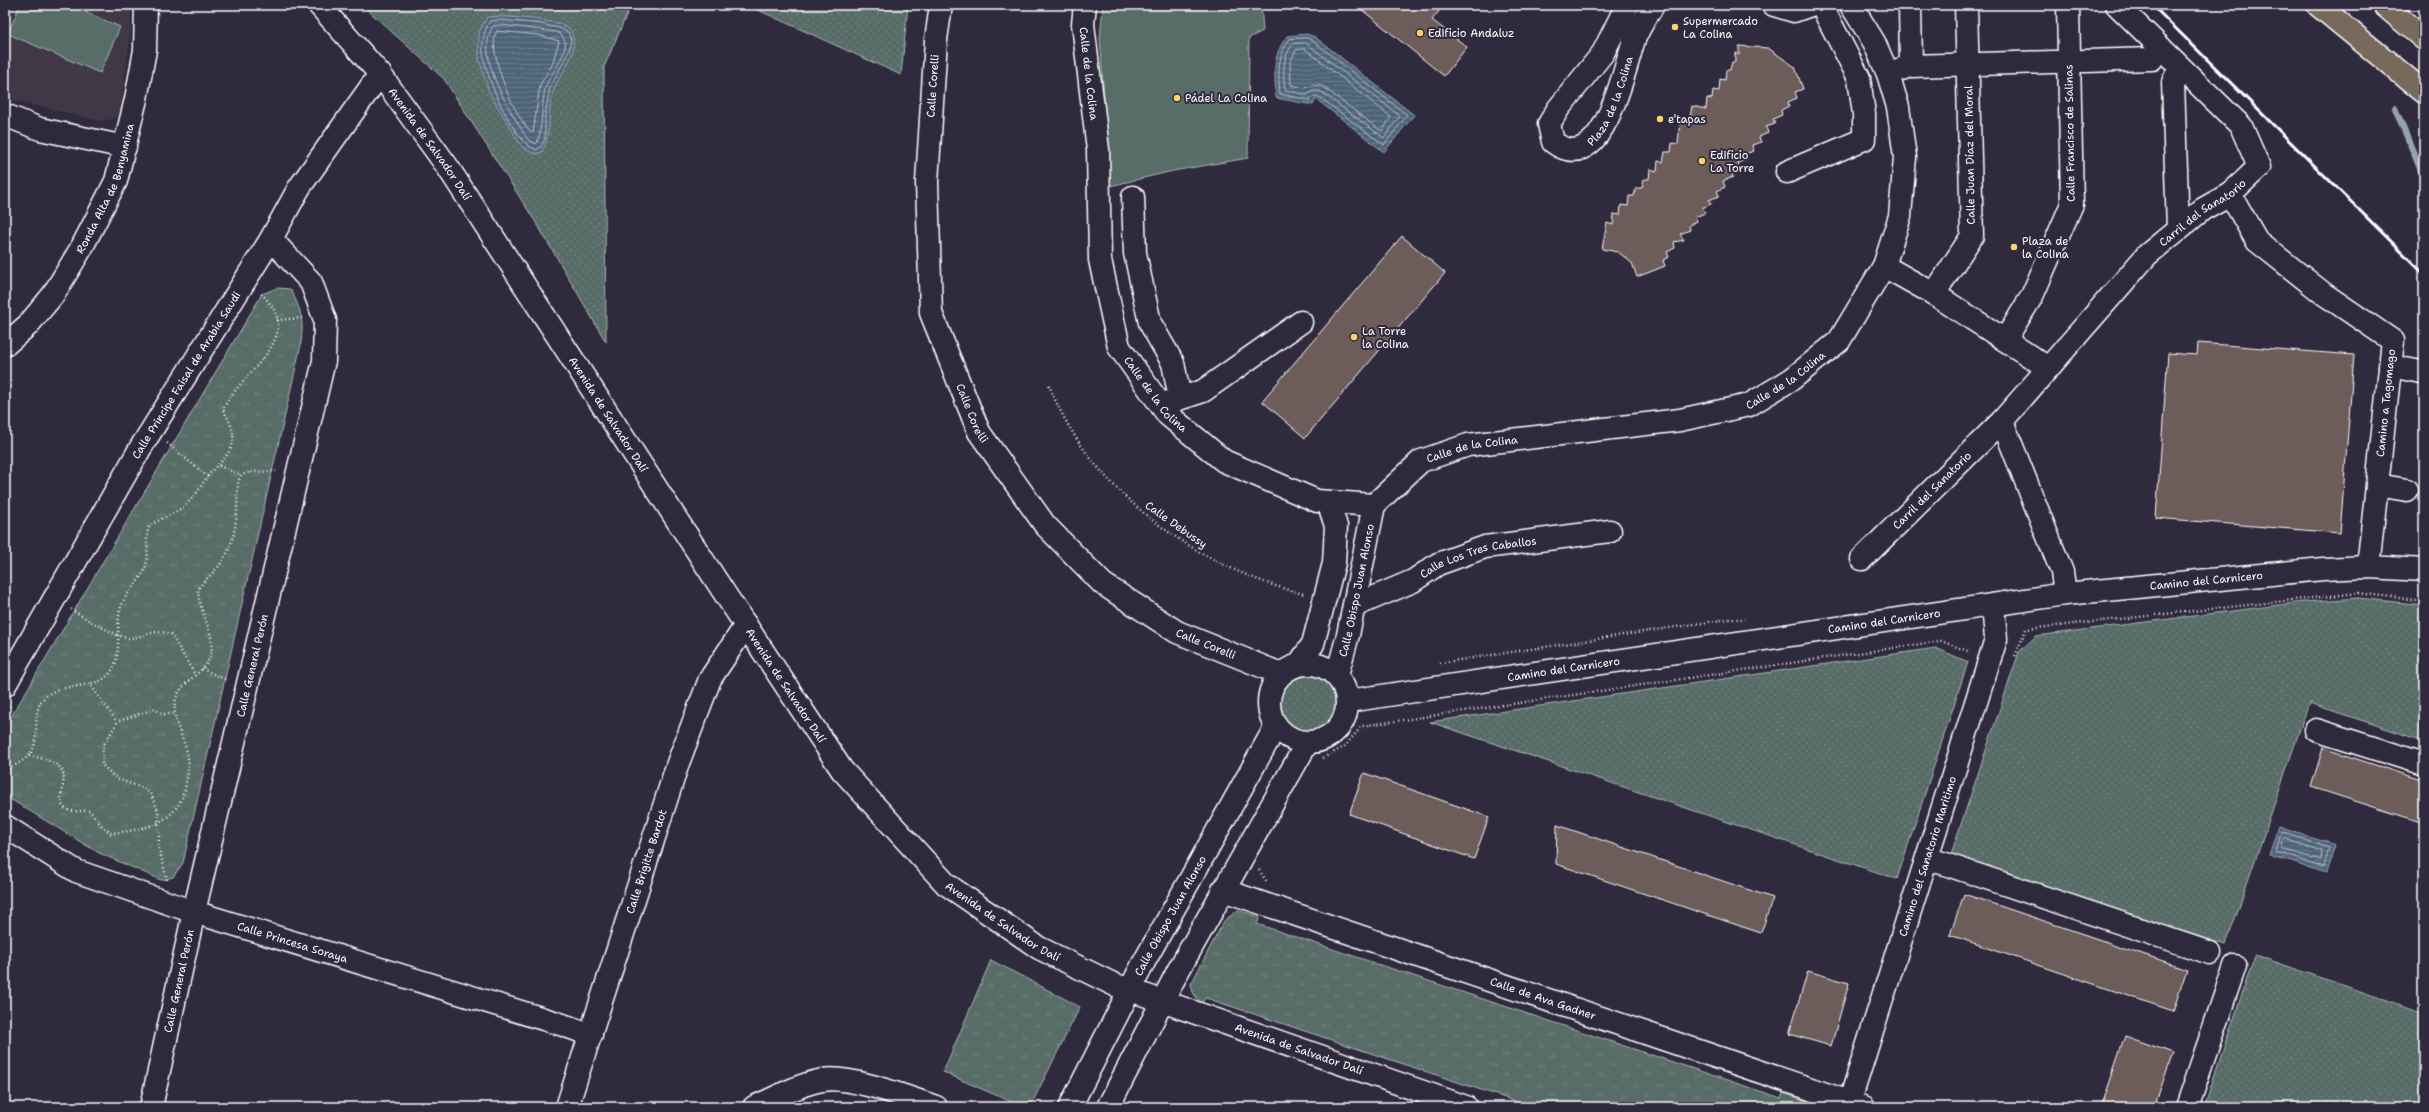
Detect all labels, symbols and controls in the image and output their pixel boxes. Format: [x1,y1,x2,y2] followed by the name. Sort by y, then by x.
[1683,14,1758,42] place label: Supermercado La Colina
[1670,22,1680,32] marker: Supermercado La Colina
[1076,26,1102,121] street label: Calle de la Colina
[1428,26,1514,41] place label: Edificio Andaluz
[1415,28,1425,38] marker: Edificio Andaluz
[923,54,943,118] street label: Calle Corelli
[1584,54,1636,149] street label: Plaza de la Colina
[2061,64,2079,202] street label: Calle Francisco de Salinas
[385,85,475,203] street label: Avenida de Salvador Dalí
[1961,85,1979,225] street label: Calle Juan Díaz del Moral
[1185,91,1267,106] place label: Pádel La Colina
[1172,93,1182,103] marker: Pádel La Colina
[1668,112,1706,127] place label: e'tapas
[1655,114,1665,124] marker: e'tapas
[72,122,137,256] street label: Ronda Alta de Benyamina
[1710,148,1754,176] place label: Edificio La Torre
[1697,156,1707,166] marker: Edificio La Torre
[2156,175,2249,250] street label: Carril del Sanatorio
[2022,234,2069,262] place label: Plaza de la Colina
[2009,242,2019,252] marker: Plaza de la Colina
[128,288,244,462] street label: Calle Principe Faisal de Arabia Saudi
[1362,324,1409,352] place label: La Torre la Colina
[1349,332,1359,342] marker: La Torre la Colina
[1743,347,1828,413] street label: Calle de la Colina
[2373,348,2399,458] street label: Camino a Tagomago
[1121,353,1191,435] street label: Calle de la Colina
[565,354,651,475] street label: Avenida de Salvador Dalí
[953,381,992,446] street label: Calle Corelli
[1424,432,1519,466] street label: Calle de la Colina
[1889,448,1975,532] street label: Carril del Sanatorio
[1142,498,1210,552] street label: Calle Debussy
[1335,522,1378,658] street label: Calle Obispo Juan Alonso
[1417,533,1537,582] street label: Calle Los Tres Caballos
[2149,567,2264,593] street label: Camino del Carnicero
[1827,605,1942,637] street label: Camino del Carnicero
[233,612,272,718] street label: Calle General Perón
[742,625,829,746] street label: Avenida de Salvador Dalí
[1174,625,1238,662] street label: Calle Corelli
[1506,653,1621,685] street label: Camino del Carnicero
[1895,774,1960,938] street label: Camino del Sanatorio Maritimo
[622,807,670,916] street label: Calle Brigitte Bardot
[1131,852,1210,978] street label: Calle Obispo Juan Alonso
[942,878,1063,965] street label: Avenida de Salvador Dalí
[235,918,350,966] street label: Calle Princesa Soraya
[160,928,198,1034] street label: Calle General Perón
[1488,973,1598,1023] street label: Calle de Ava Gadner
[1233,1020,1365,1078] street label: Avenida de Salvador Dalí

